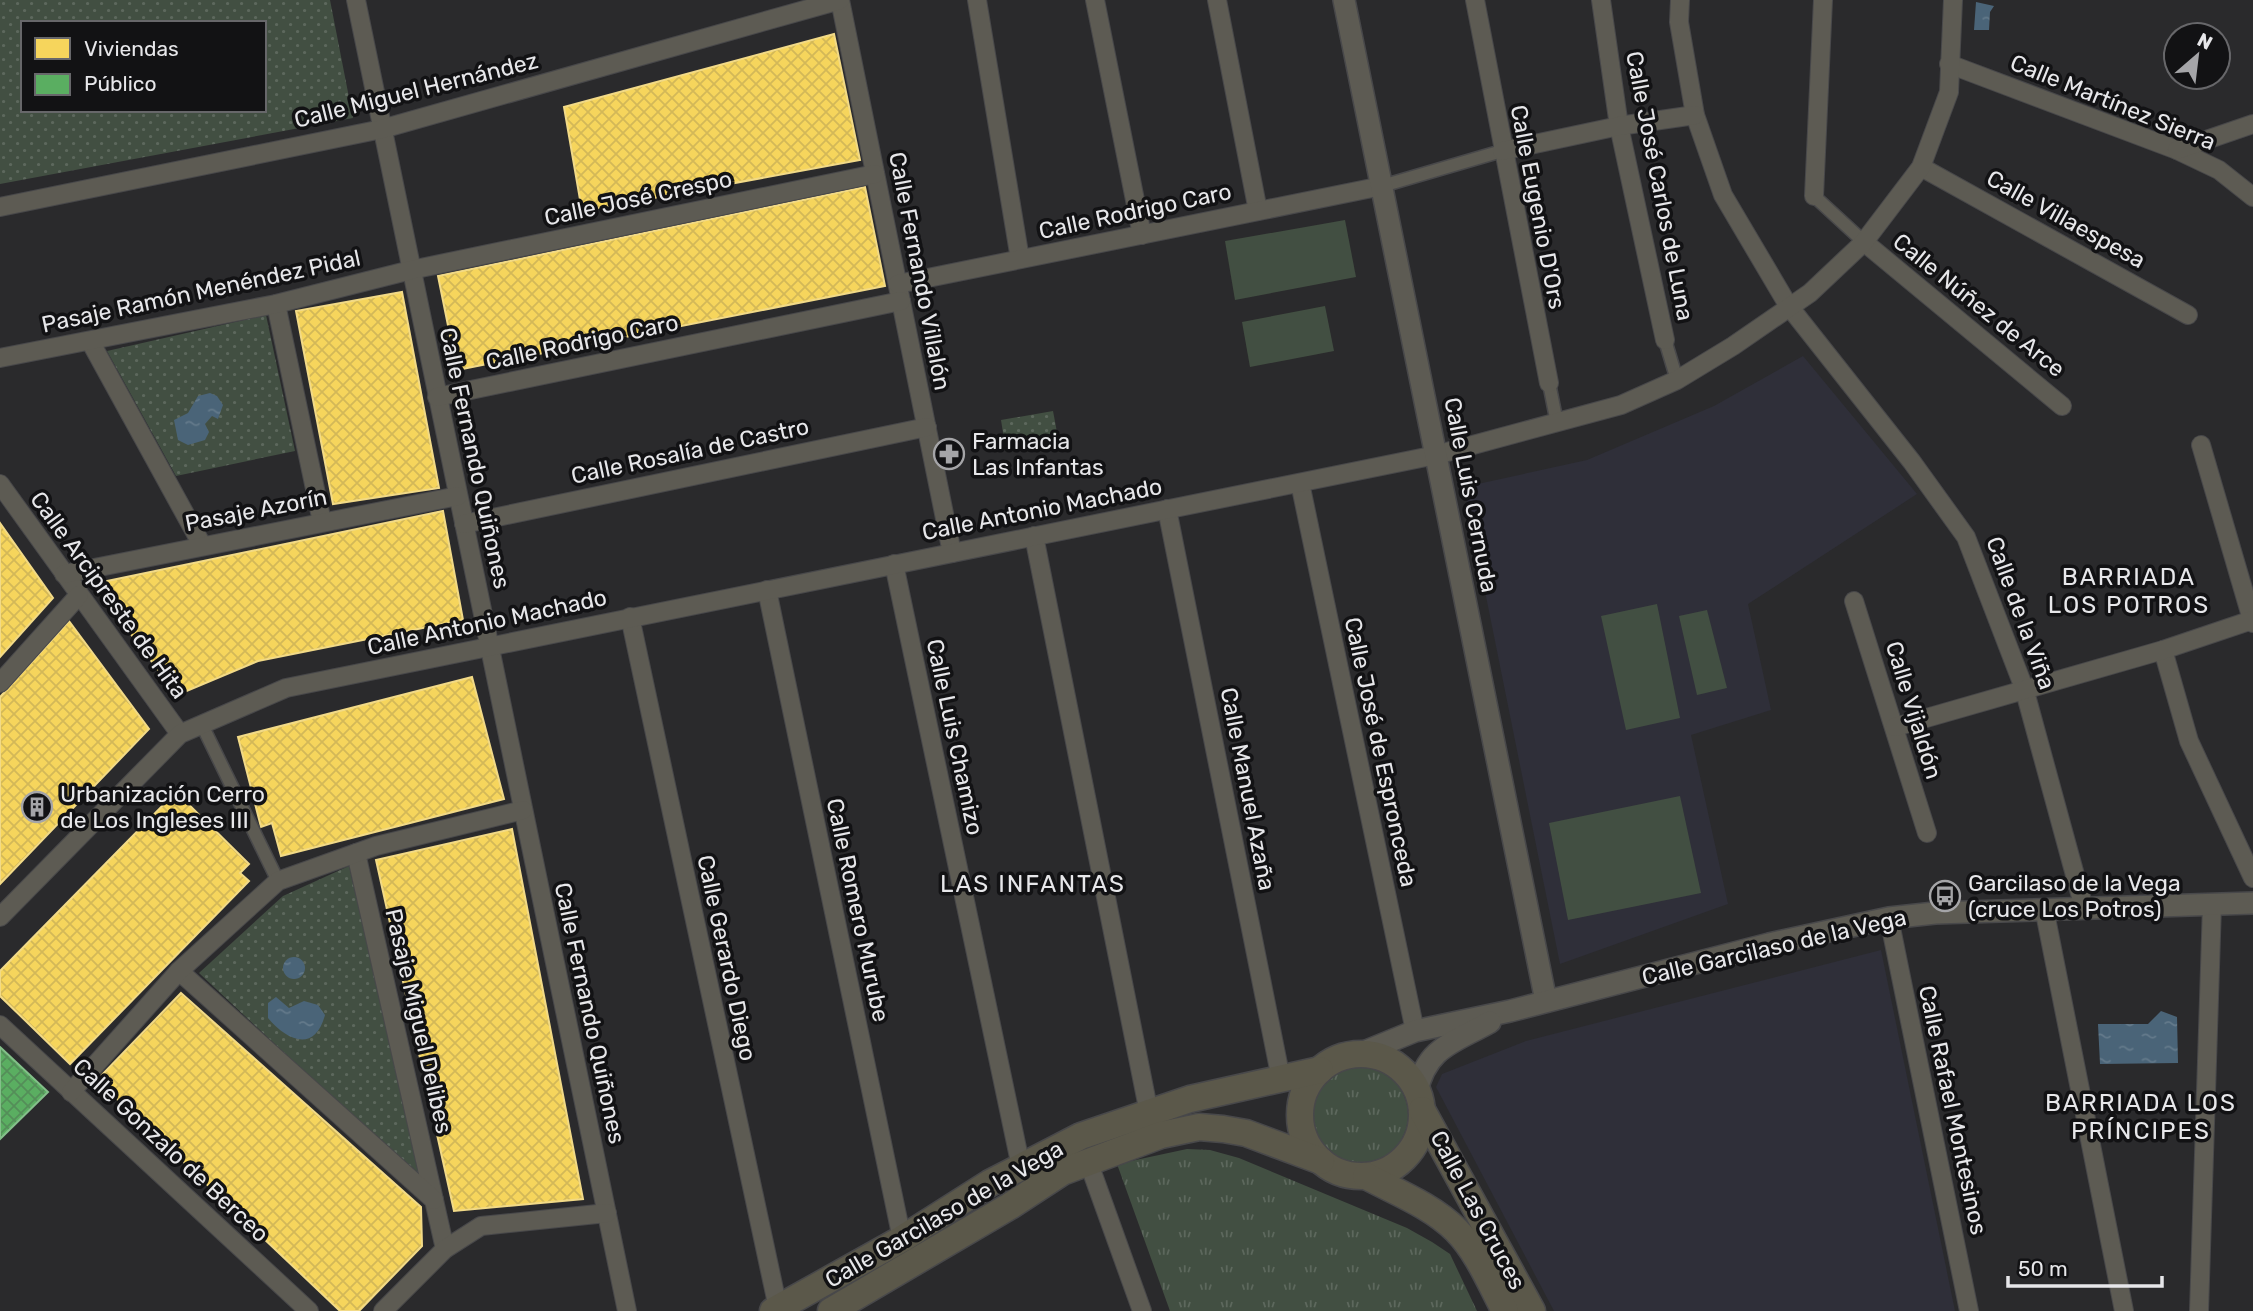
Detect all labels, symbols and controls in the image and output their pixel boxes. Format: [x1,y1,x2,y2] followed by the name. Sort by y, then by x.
[21,21,266,112] legend
[2162,21,2232,91] north arrow
[2193,28,2216,55] text: N
[84,36,179,61] text: Viviendas
[291,46,541,134] street label: Calle Miguel Hernández
[2006,48,2220,156] street label: Calle Martínez Sierra
[1620,49,1700,323] street label: Calle José Carlos de Luna
[84,71,156,96] text: Público
[1504,103,1572,311] street label: Calle Eugenio D'Ors
[883,149,957,393] street label: Calle Fernando Villalón
[542,164,734,232] street label: Calle José Crespo
[1982,164,2150,274] street label: Calle Villaespesa
[1036,177,1234,245] street label: Calle Rodrigo Caro
[1888,227,2070,383] street label: Calle Núñez de Arce
[39,243,363,339] street label: Pasaje Ramón Menéndez Pidal
[483,308,681,376] street label: Calle Rodrigo Caro
[434,325,516,591] street label: Calle Fernando Quiñones
[1438,395,1504,595] street label: Calle Luis Cernuda
[569,412,811,490] street label: Calle Rosalía de Castro
[972,427,1104,481] place label: Farmacia Las Infantas
[932,437,966,471] pharmacy icon: Farmacia Las Infantas
[920,472,1164,546] street label: Calle Antonio Machado
[183,483,329,537] street label: Pasaje Azorín
[24,486,194,704] street label: Calle Arcipreste de Hita
[1980,533,2062,693] street label: Calle de la Viña
[2048,563,2210,619] district label: BARRIADA LOS POTROS
[365,583,609,661] street label: Calle Antonio Machado
[1339,615,1423,889] street label: Calle José de Espronceda
[921,636,989,838] street label: Calle Luis Chamizo
[1880,638,1948,782] street label: Calle Vijaldón
[1215,685,1281,893] street label: Calle Manuel Azaña
[60,780,265,834] place label: Urbanización Cerro de Los Ingleses III
[20,790,54,824] building icon: Urbanización Cerro de Los Ingleses III
[821,796,895,1024] street label: Calle Romero Murube
[692,853,762,1063] street label: Calle Gerardo Diego
[1968,869,2181,923] place label: Garcilaso de la Vega (cruce Los Potros)
[940,870,1126,898] district label: LAS INFANTAS
[1928,879,1962,913] bus stop icon: Garcilaso de la Vega (cruce Los Potros)
[549,880,631,1146] street label: Calle Fernando Quiñones
[1639,903,1909,991] street label: Calle Garcilaso de la Vega
[379,906,459,1136] street label: Pasaje Miguel Delibes
[1913,983,1993,1237] street label: Calle Rafael Montesinos
[67,1052,275,1248] street label: Calle Gonzalo de Berceo
[2045,1089,2237,1145] district label: BARRIADA LOS PRÍNCIPES
[1424,1126,1532,1294] street label: Calle Las Cruces
[820,1134,1068,1294] street label: Calle Garcilaso de la Vega
[2008,1244,2162,1288] scale bar
[2018,1256,2068,1281] text: 50 m

